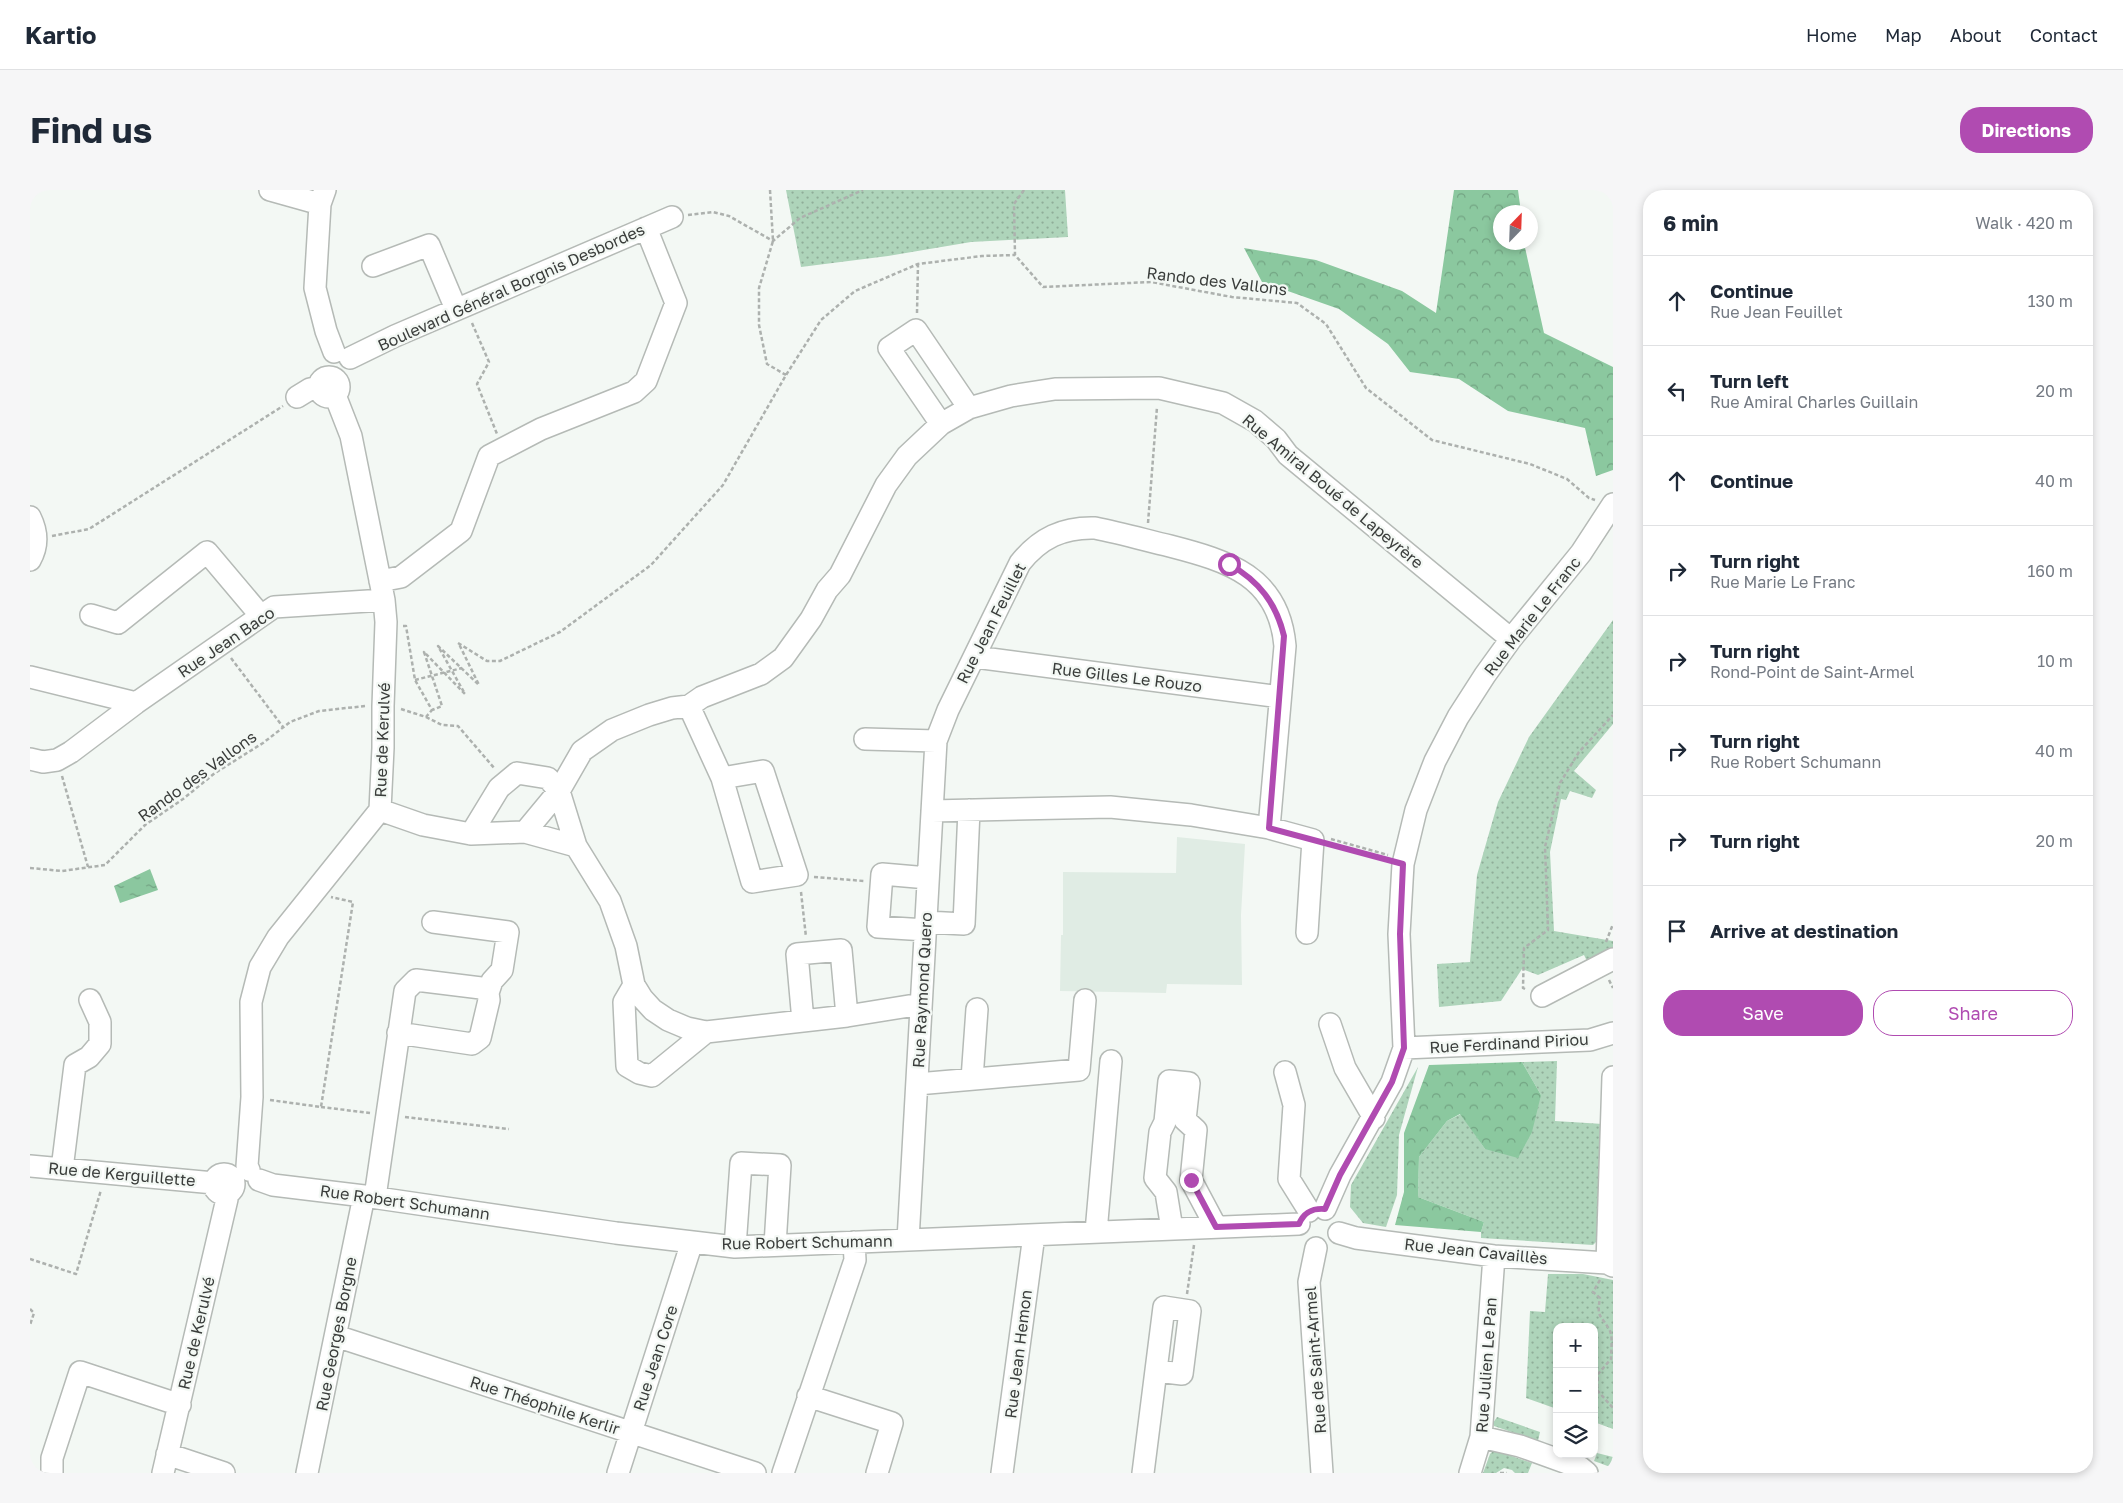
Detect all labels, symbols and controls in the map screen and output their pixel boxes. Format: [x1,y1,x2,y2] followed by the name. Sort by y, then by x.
[25,20,97,49] text: Kartio
[1806,24,1857,46] text: Home
[1885,24,1922,46] text: Map
[1950,24,2002,46] text: About
[2030,24,2098,46] text: Contact
[1960,107,2093,153] button: Directions
[30,109,152,151] text: Find us
[1493,205,1538,250] north arrow
[1663,210,1718,236] text: 6 min
[1975,213,2073,233] text: Walk · 420 m
[374,219,648,355] street label: Boulevard Général Borgnis Desbordes
[1146,262,1288,300] street label: Rando des Vallons
[1710,279,1793,302] text: Continue
[1663,287,1691,315] icon: ahead
[2028,291,2073,311] text: 130 m
[1710,302,1843,322] text: Rue Jean Feuillet
[1710,369,1789,392] text: Turn left
[1663,377,1691,405] icon: left
[2036,381,2073,401] text: 20 m
[1710,392,1918,412] text: Rue Amiral Charles Guillain
[1238,409,1428,573] street label: Rue Amiral Boué de Lapeyrère
[1663,467,1691,495] icon: ahead
[1710,469,1793,492] text: Continue
[2035,471,2073,491] text: 40 m
[1710,549,1800,572] text: Turn right
[1479,552,1585,680] street label: Rue Marie Le Franc
[1218,553,1241,576] route start
[1663,557,1691,585] icon: right
[952,559,1030,687] street label: Rue Jean Feuillet
[2027,561,2073,581] text: 160 m
[1710,572,1856,592] text: Rue Marie Le Franc
[174,602,278,682] street label: Rue Jean Baco
[1710,639,1800,662] text: Turn right
[1663,647,1691,675] icon: right
[2037,651,2073,671] text: 10 m
[1051,658,1203,696] street label: Rue Gilles Le Rouzo
[1710,662,1914,682] text: Rond-Point de Saint-Armel
[370,682,394,798] street label: Rue de Kerulvé
[134,726,260,826] street label: Rando des Vallons
[1710,729,1800,752] text: Turn right
[1663,737,1691,765] icon: right
[2035,741,2073,761] text: 40 m
[1710,752,1881,772] text: Rue Robert Schumann
[1663,827,1691,855] icon: right
[1710,829,1800,852] text: Turn right
[2036,831,2073,851] text: 20 m
[908,912,936,1068] street label: Rue Raymond Quero
[1663,917,1691,945] icon: arrive
[1710,919,1898,942] text: Arrive at destination
[1663,990,1863,1036] button: Save
[1873,990,2073,1036] button: Share
[1429,1029,1589,1057] street label: Rue Ferdinand Piriou
[48,1158,196,1190] street label: Rue de Kerguillette
[1180,1169,1203,1192] route end
[319,1180,491,1224] street label: Rue Robert Schumann
[721,1231,893,1253] street label: Rue Robert Schumann
[1403,1234,1549,1268] street label: Rue Jean Cavaillès
[311,1255,361,1413] street label: Rue Georges Borgne
[173,1275,219,1391] street label: Rue de Kerulvé
[1300,1286,1330,1434] street label: Rue de Saint-Armel
[1000,1288,1036,1420] street label: Rue Jean Hemon
[1471,1296,1501,1434] street label: Rue Julien Le Pan
[628,1302,682,1414] street label: Rue Jean Core
[1553,1323,1598,1458] map controls
[1553,1323,1598,1368] button: +
[1553,1368,1598,1413] button: −
[468,1371,622,1439] street label: Rue Théophile Kerlir
[1553,1413,1598,1458] button: layers

